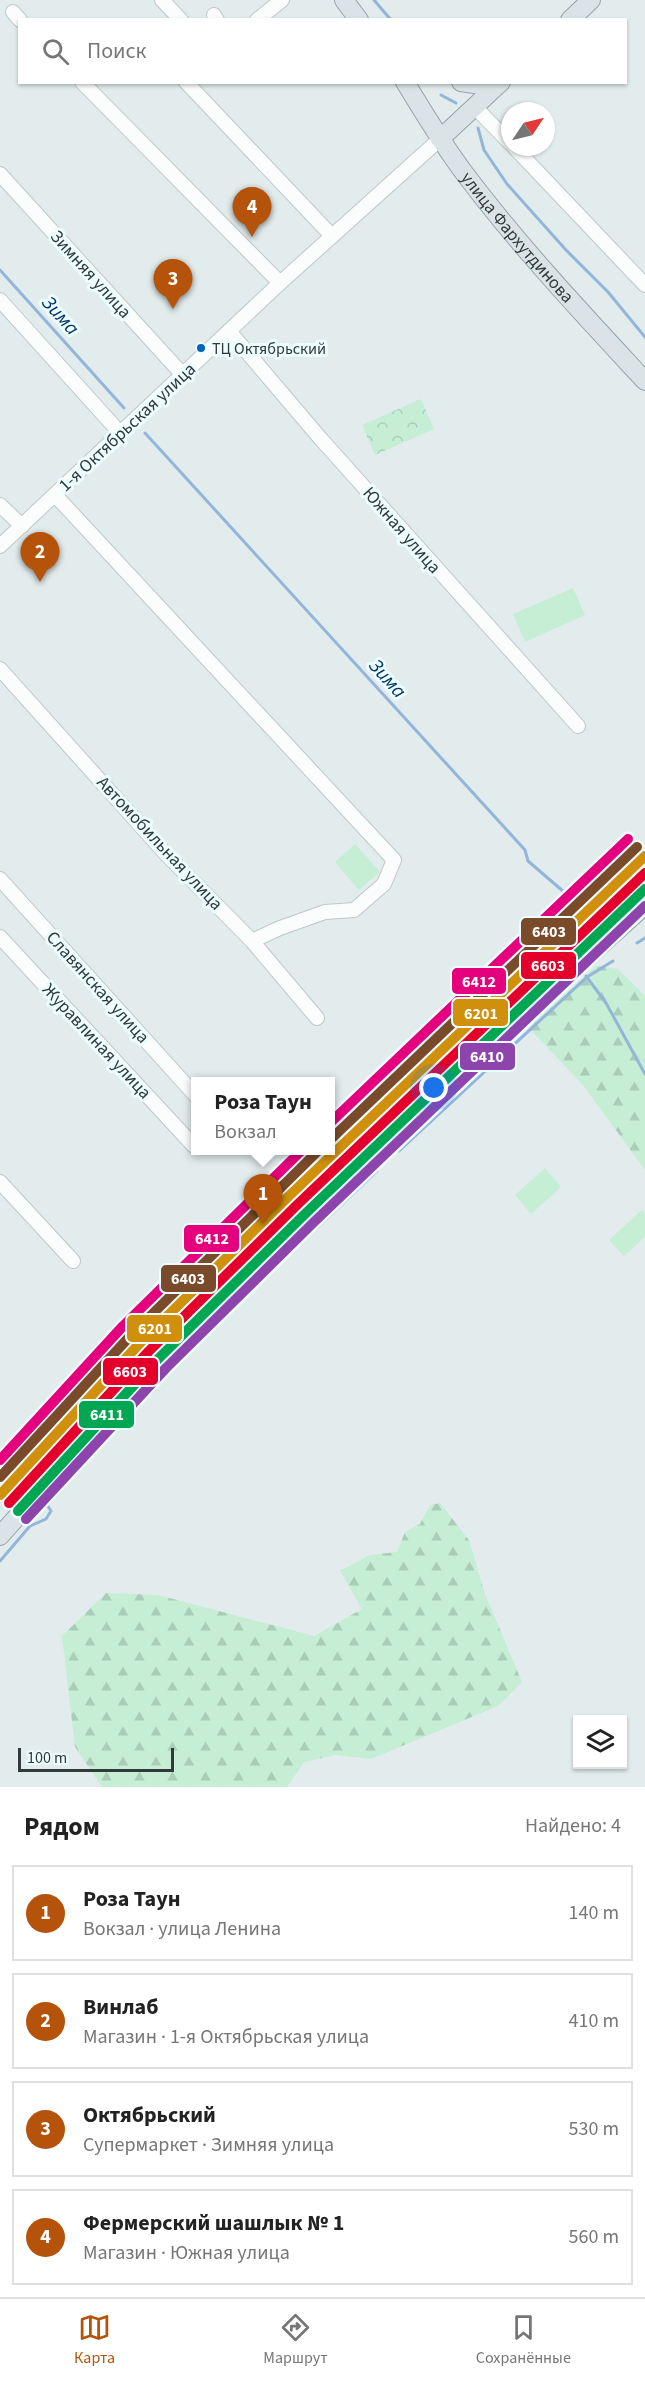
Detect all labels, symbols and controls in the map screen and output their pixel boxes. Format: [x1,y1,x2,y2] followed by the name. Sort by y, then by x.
[18,18,627,84] search box
[39,35,72,68] icon: search
[87,35,146,67] text: Поиск
[501,102,555,156] north arrow
[455,167,579,309] street label: улица Фархутдинова
[232,188,272,237] pin: 4
[44,225,137,324] street label: Зимняя улица
[154,260,192,309] pin: 3
[35,290,86,342] water label: Зима
[212,338,326,360] place label: ТЦ Октябрьский
[195,342,207,354] marker: ТЦ Октябрьский
[53,357,201,498] street label: 1-я Октябрьская улица
[357,481,446,579] street label: Южная улица
[20,532,60,582] pin: 2
[362,653,413,705] water label: Зима
[91,771,228,916] street label: Автомобильная улица
[520,917,577,946] line badge: 6403
[532,921,566,943] text: 6403
[40,926,155,1049] street label: Славянская улица
[520,951,577,980] line badge: 6603
[531,955,565,977] text: 6603
[451,967,507,995] line badge: 6412
[462,971,496,993] text: 6412
[36,978,157,1105] street label: Журавлиная улица
[452,998,509,1027] line badge: 6201
[464,1003,498,1025] text: 6201
[459,1042,516,1071] line badge: 6410
[470,1046,504,1068] text: 6410
[419,1073,448,1102] your location
[191,1077,335,1155] popup
[214,1086,312,1118] text: Роза Таун
[214,1118,277,1146] text: Вокзал
[244,1174,282,1224] pin: 1
[183,1224,240,1253] line badge: 6412
[195,1228,229,1250] text: 6412
[160,1264,217,1293] line badge: 6403
[171,1268,205,1290] text: 6403
[126,1314,183,1343] line badge: 6201
[138,1318,172,1340] text: 6201
[102,1357,159,1386] line badge: 6603
[113,1361,147,1383] text: 6603
[78,1400,135,1429] line badge: 6411
[90,1404,124,1426] text: 6411
[573,1715,627,1769] map controls
[573,1715,627,1769] button: layers
[18,1745,174,1772] scale bar
[27,1747,67,1769] text: 100 m
[24,1808,100,1845] text: Рядом
[525,1812,621,1840] text: Найдено: 4
[83,1883,180,1915] text: Роза Таун
[40,1899,51,1927] text: 1
[569,1899,619,1927] text: 140 m
[83,1915,281,1943] text: Вокзал · улица Ленина
[83,1991,158,2023] text: Винлаб
[40,2007,51,2035] text: 2
[569,2007,619,2035] text: 410 m
[83,2023,369,2051] text: Магазин · 1-я Октябрьская улица
[83,2099,216,2131] text: Октябрьский
[40,2115,51,2143] text: 3
[569,2115,619,2143] text: 530 m
[83,2131,334,2159] text: Супермаркет · Зимняя улица
[83,2207,344,2239] text: Фермерский шашлык № 1
[40,2223,51,2251] text: 4
[569,2223,619,2251] text: 560 m
[83,2239,290,2267] text: Магазин · Южная улица
[74,2311,115,2369] tab: Карта
[263,2311,328,2369] tab: Маршрут
[476,2311,571,2369] tab: Сохранённые

